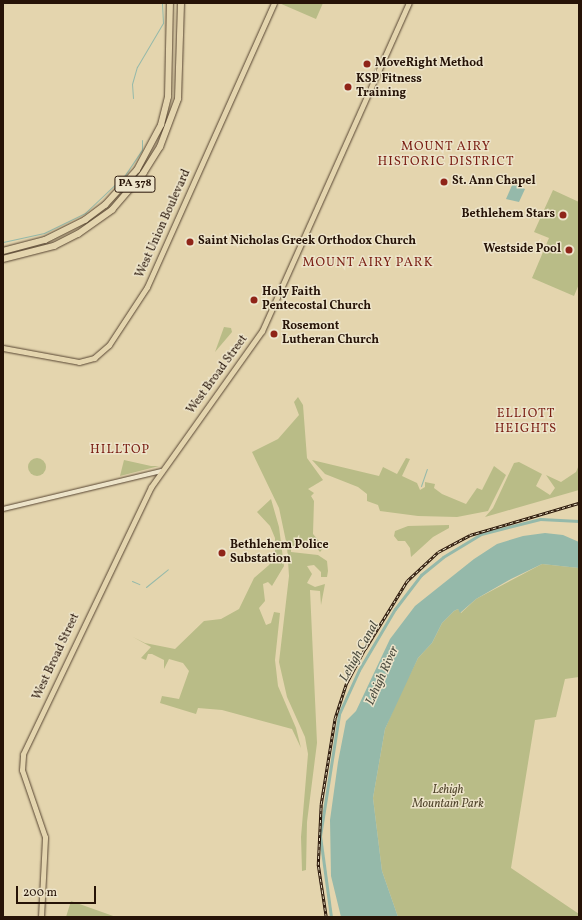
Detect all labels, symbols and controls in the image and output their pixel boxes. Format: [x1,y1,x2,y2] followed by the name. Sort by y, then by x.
[375,57,483,71] place label: MoveRight Method
[362,59,372,69] marker: MoveRight Method
[356,73,422,101] place label: KSP Fitness Training
[343,82,353,92] marker: KSP Fitness Training
[377,140,515,171] district label: MOUNT AIRY HISTORIC DISTRICT
[134,168,194,280] street label: West Union Boulevard
[114,175,156,193] road number: PA 378
[452,175,536,189] place label: St. Ann Chapel
[439,177,449,187] marker: St. Ann Chapel
[462,208,555,222] place label: Bethlehem Stars
[558,210,568,220] marker: Bethlehem Stars
[198,235,416,249] place label: Saint Nicholas Greek Orthodox Church
[185,237,195,247] marker: Saint Nicholas Greek Orthodox Church
[483,243,561,257] place label: Westside Pool
[564,245,574,255] marker: Westside Pool
[302,255,434,271] district label: MOUNT AIRY PARK
[262,286,371,314] place label: Holy Faith Pentecostal Church
[249,295,259,305] marker: Holy Faith Pentecostal Church
[282,320,379,348] place label: Rosemont Lutheran Church
[269,329,279,339] marker: Rosemont Lutheran Church
[185,333,251,417] street label: West Broad Street
[495,407,557,438] district label: ELLIOTT HEIGHTS
[90,442,150,458] district label: HILLTOP
[230,539,329,567] place label: Bethlehem Police Substation
[217,548,227,558] marker: Bethlehem Police Substation
[31,611,83,703] street label: West Broad Street
[337,619,383,685] water label: Lehigh Canal
[363,644,403,708] water label: Lehigh River
[412,784,484,812] park label: Lehigh Mountain Park
[18,878,98,904] scale bar
[23,885,57,901] text: 200 m

